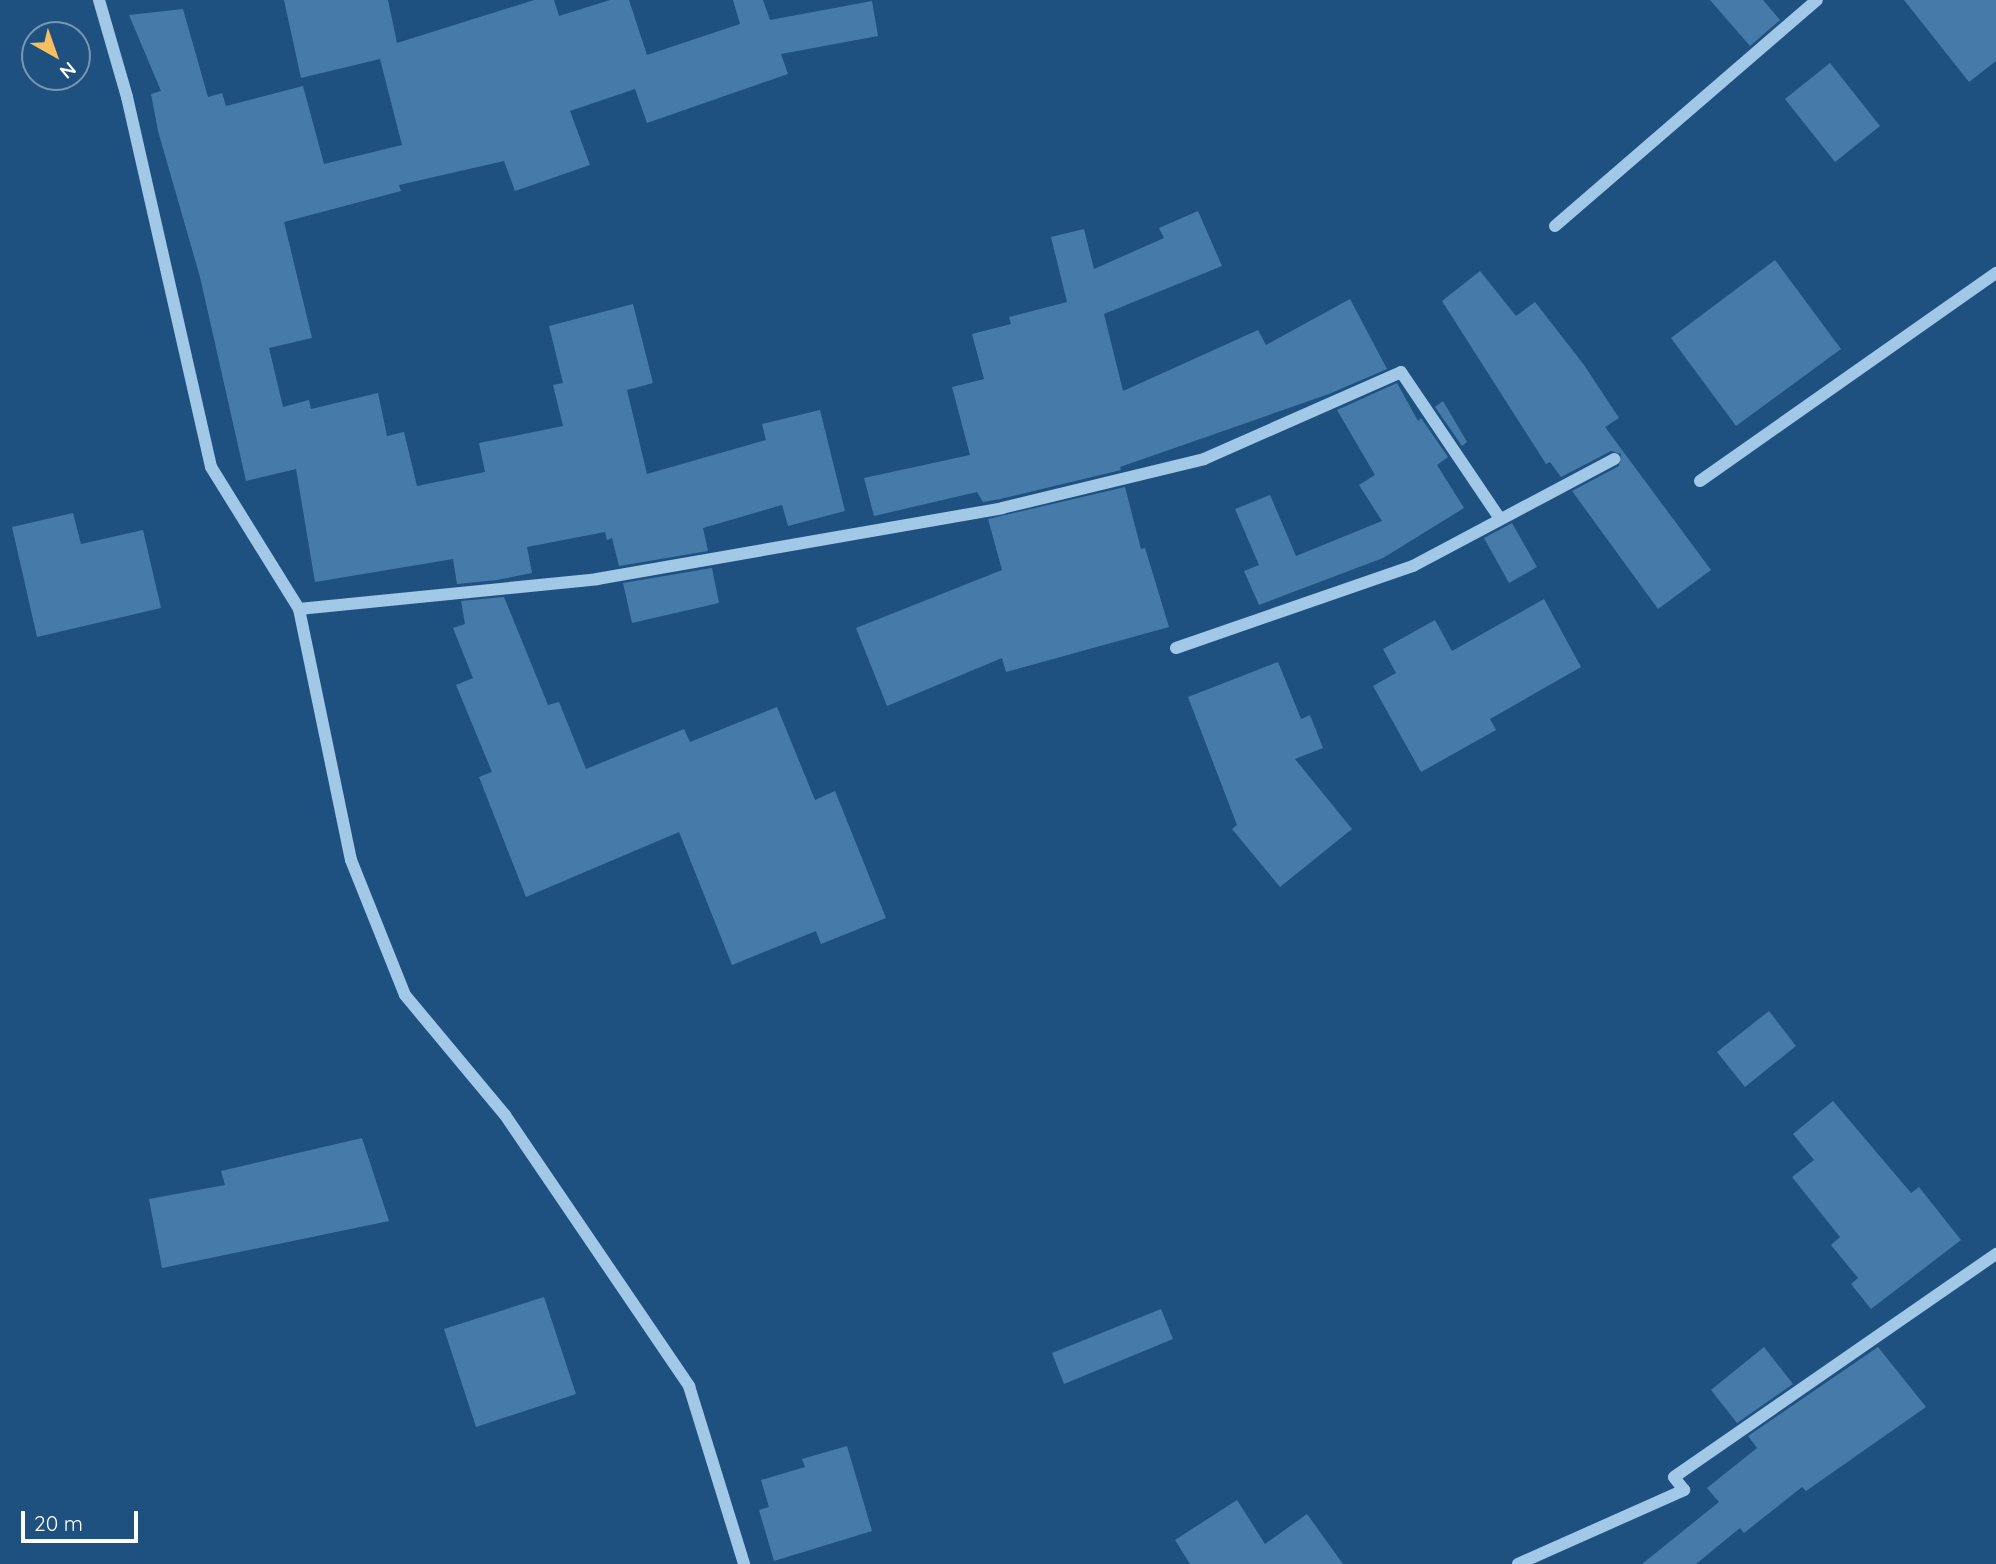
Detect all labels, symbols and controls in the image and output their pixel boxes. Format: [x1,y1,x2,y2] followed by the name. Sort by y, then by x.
[21,21,91,91] north arrow
[55,57,81,84] text: N
[24,1498,142,1542] scale bar
[34,1510,83,1536] text: 20 m

